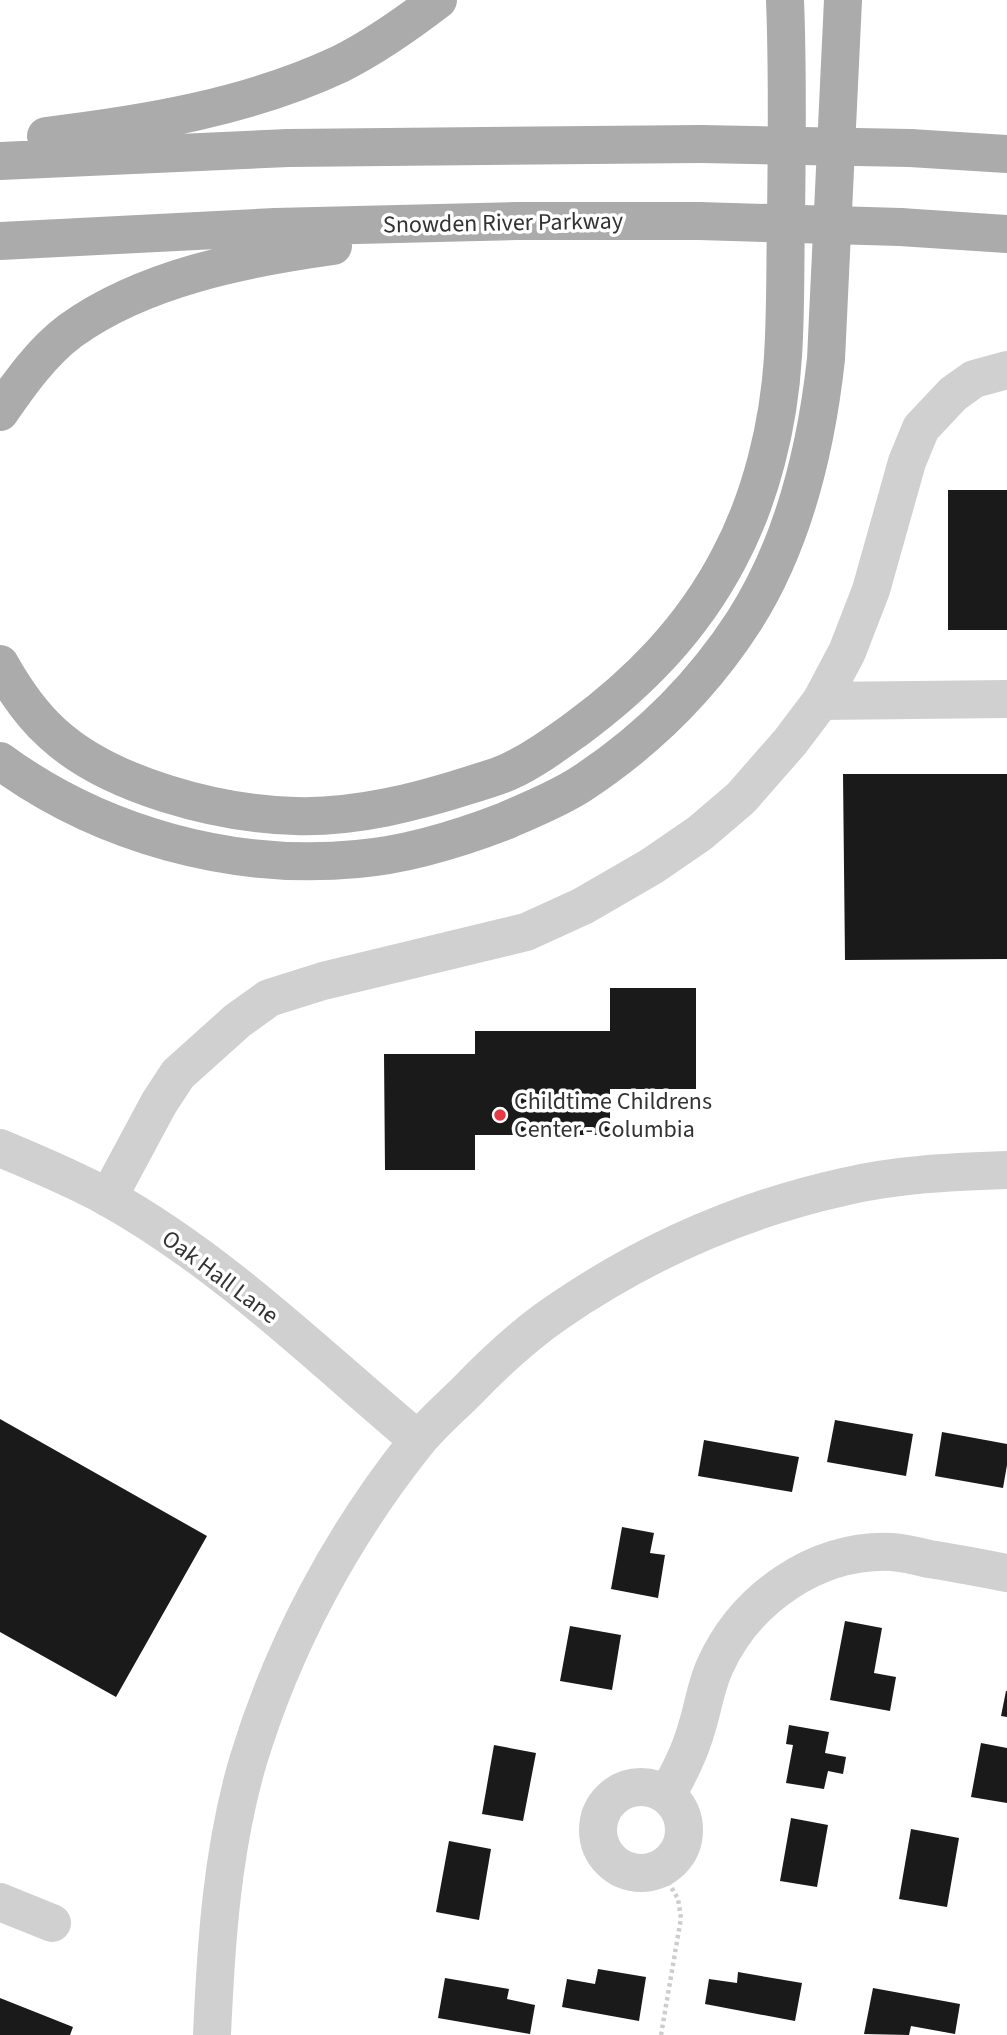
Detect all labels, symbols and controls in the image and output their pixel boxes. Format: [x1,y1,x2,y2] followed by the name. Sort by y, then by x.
[383,203,623,243] street label: Snowden River Parkway
[514,1084,712,1147] place label: Childtime Childrens Center - Columbia
[492,1107,508,1123] marker: Childtime Childrens Center - Columbia
[154,1221,286,1333] street label: Oak Hall Lane

